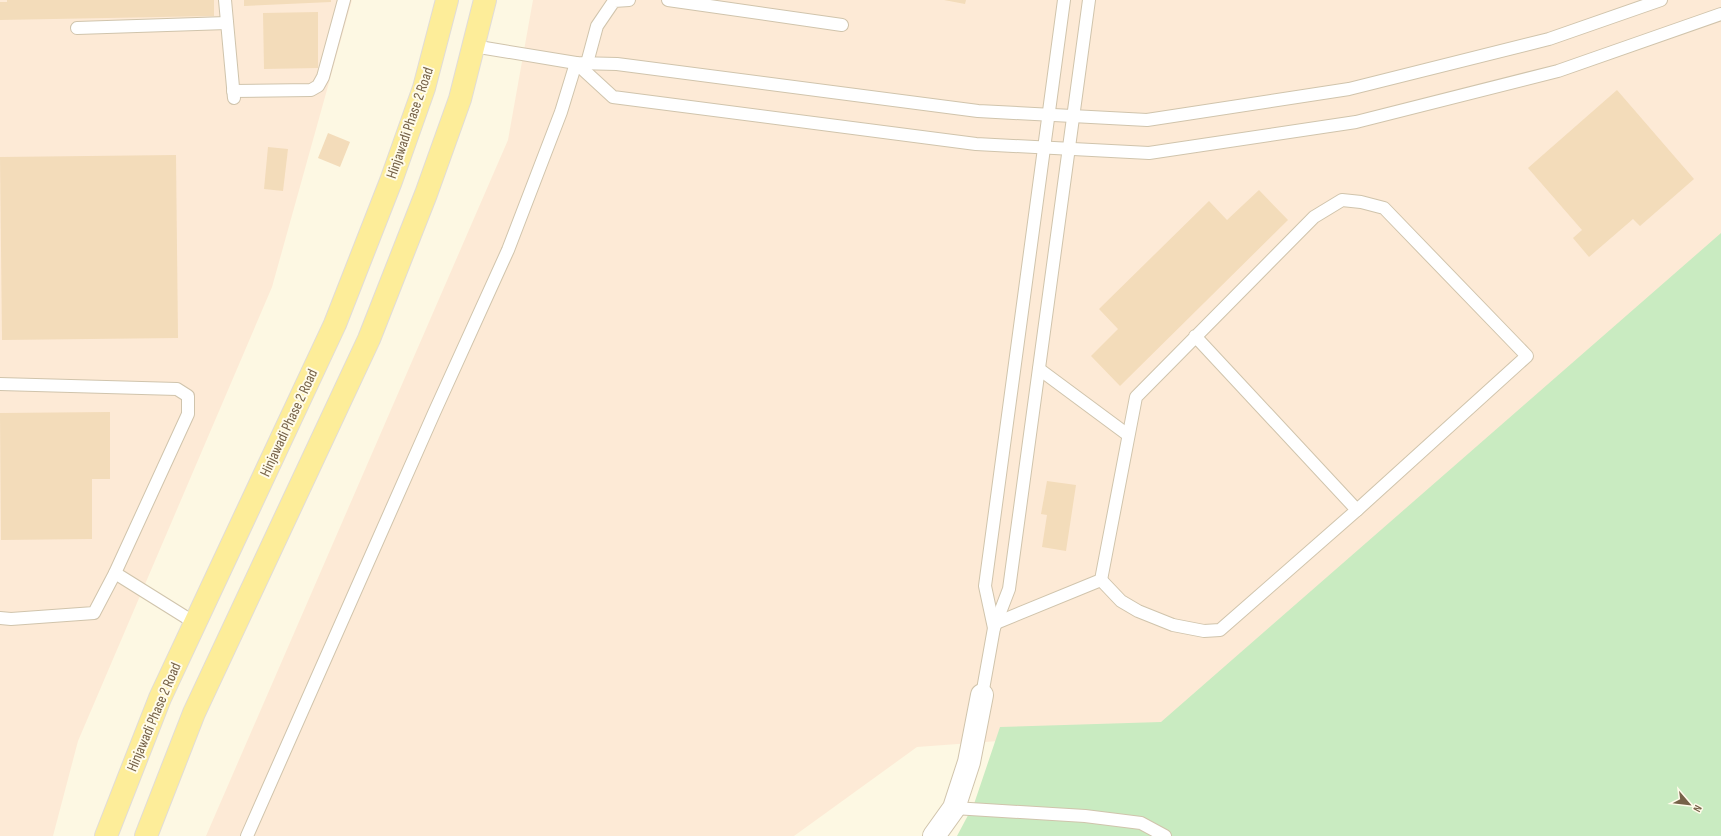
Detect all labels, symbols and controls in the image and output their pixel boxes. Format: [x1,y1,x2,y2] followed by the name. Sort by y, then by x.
[382,65,438,181] street label: Hinjawadi Phase 2 Road
[256,366,322,480] street label: Hinjawadi Phase 2 Road
[122,660,186,774] street label: Hinjawadi Phase 2 Road
[1669,784,1709,824] north arrow
[1690,803,1705,814] text: N

